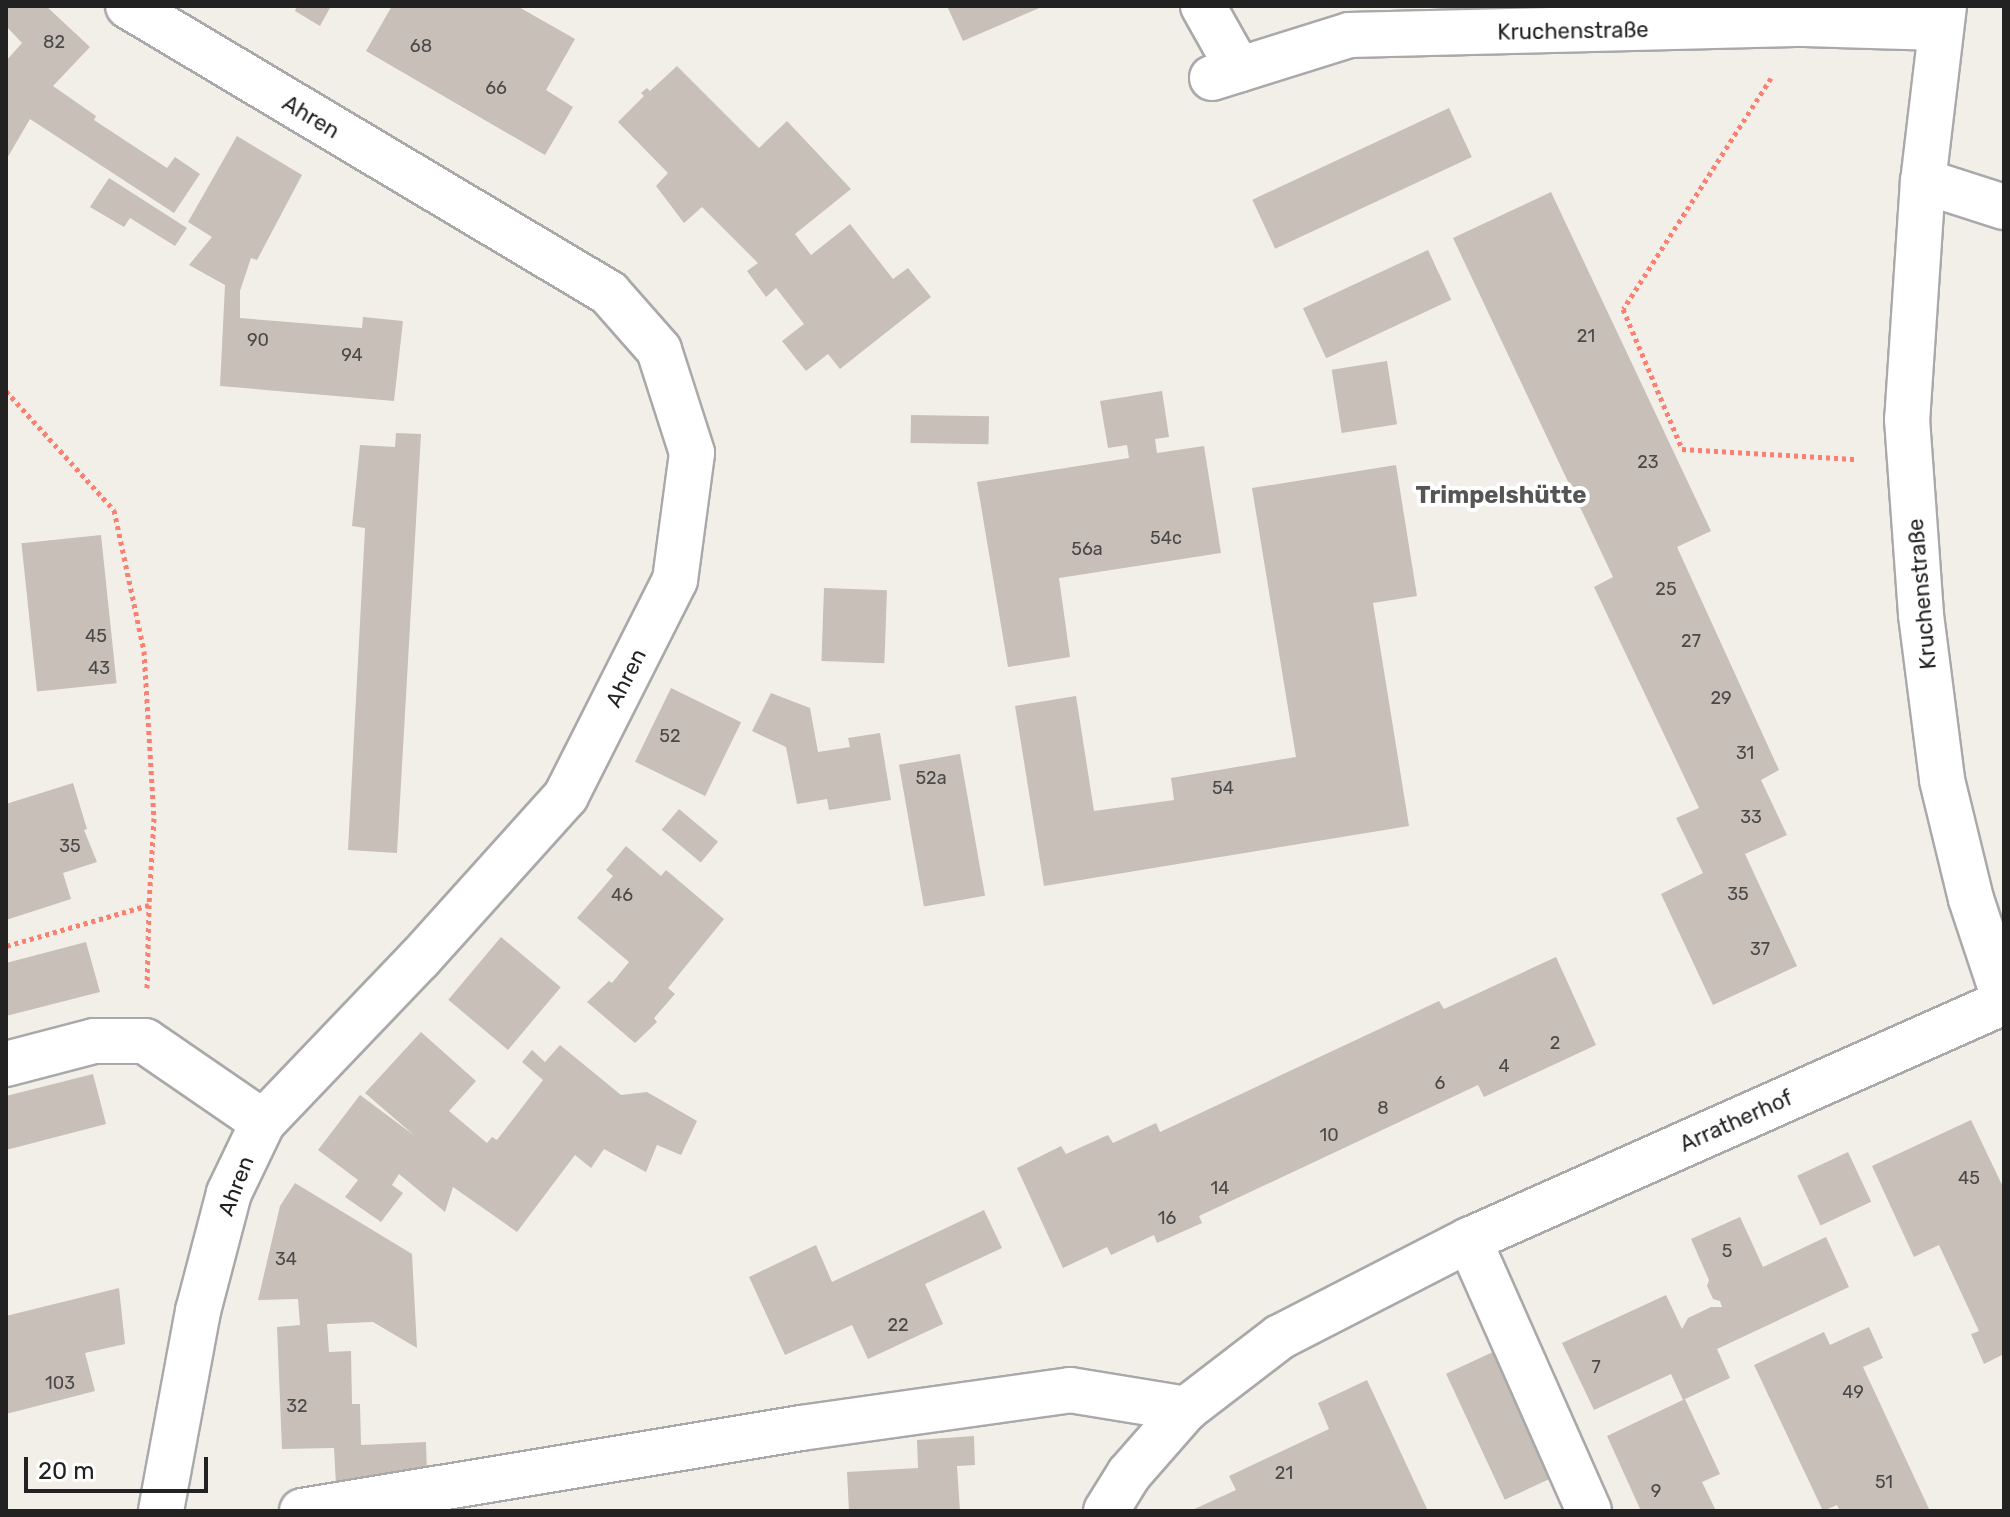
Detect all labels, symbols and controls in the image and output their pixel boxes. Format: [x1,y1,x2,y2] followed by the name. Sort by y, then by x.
[1497,16,1649,46] street label: Kruchenstraße
[43,31,65,53] house number: 82
[410,35,432,57] house number: 68
[485,77,507,99] house number: 66
[278,90,344,144] street label: Ahren
[1577,325,1595,347] house number: 21
[247,329,269,351] house number: 90
[341,344,363,366] house number: 94
[1637,451,1659,473] house number: 23
[1416,482,1586,510] district label: Trimpelshütte
[1902,517,1942,671] street label: Kruchenstraße
[1150,527,1182,549] house number: 54c
[1071,538,1103,560] house number: 56a
[1655,578,1677,600] house number: 25
[85,625,107,647] house number: 45
[1681,630,1701,652] house number: 27
[600,644,652,712] street label: Ahren
[88,657,110,679] house number: 43
[1710,687,1732,709] house number: 29
[659,725,681,747] house number: 52
[1736,742,1754,764] house number: 31
[915,767,947,789] house number: 52a
[1212,777,1234,799] house number: 54
[1740,806,1762,828] house number: 33
[59,835,81,857] house number: 35
[1727,883,1749,905] house number: 35
[611,884,633,906] house number: 46
[1750,938,1770,960] house number: 37
[1550,1032,1560,1054] house number: 2
[1498,1055,1510,1077] house number: 4
[1435,1072,1445,1094] house number: 6
[1676,1084,1796,1158] street label: Arratherhof
[1377,1097,1389,1119] house number: 8
[1319,1124,1339,1146] house number: 10
[213,1152,259,1220] street label: Ahren
[1958,1167,1980,1189] house number: 45
[1211,1177,1229,1199] house number: 14
[1158,1207,1176,1229] house number: 16
[1722,1240,1732,1262] house number: 5
[275,1248,297,1270] house number: 34
[887,1314,909,1336] house number: 22
[1591,1356,1601,1378] house number: 7
[45,1372,75,1394] house number: 103
[1842,1381,1864,1403] house number: 49
[286,1395,308,1417] house number: 32
[28,1441,212,1491] scale bar
[38,1457,95,1485] text: 20 m
[1275,1462,1293,1484] house number: 21
[1875,1471,1893,1493] house number: 51
[1651,1480,1661,1502] house number: 9

